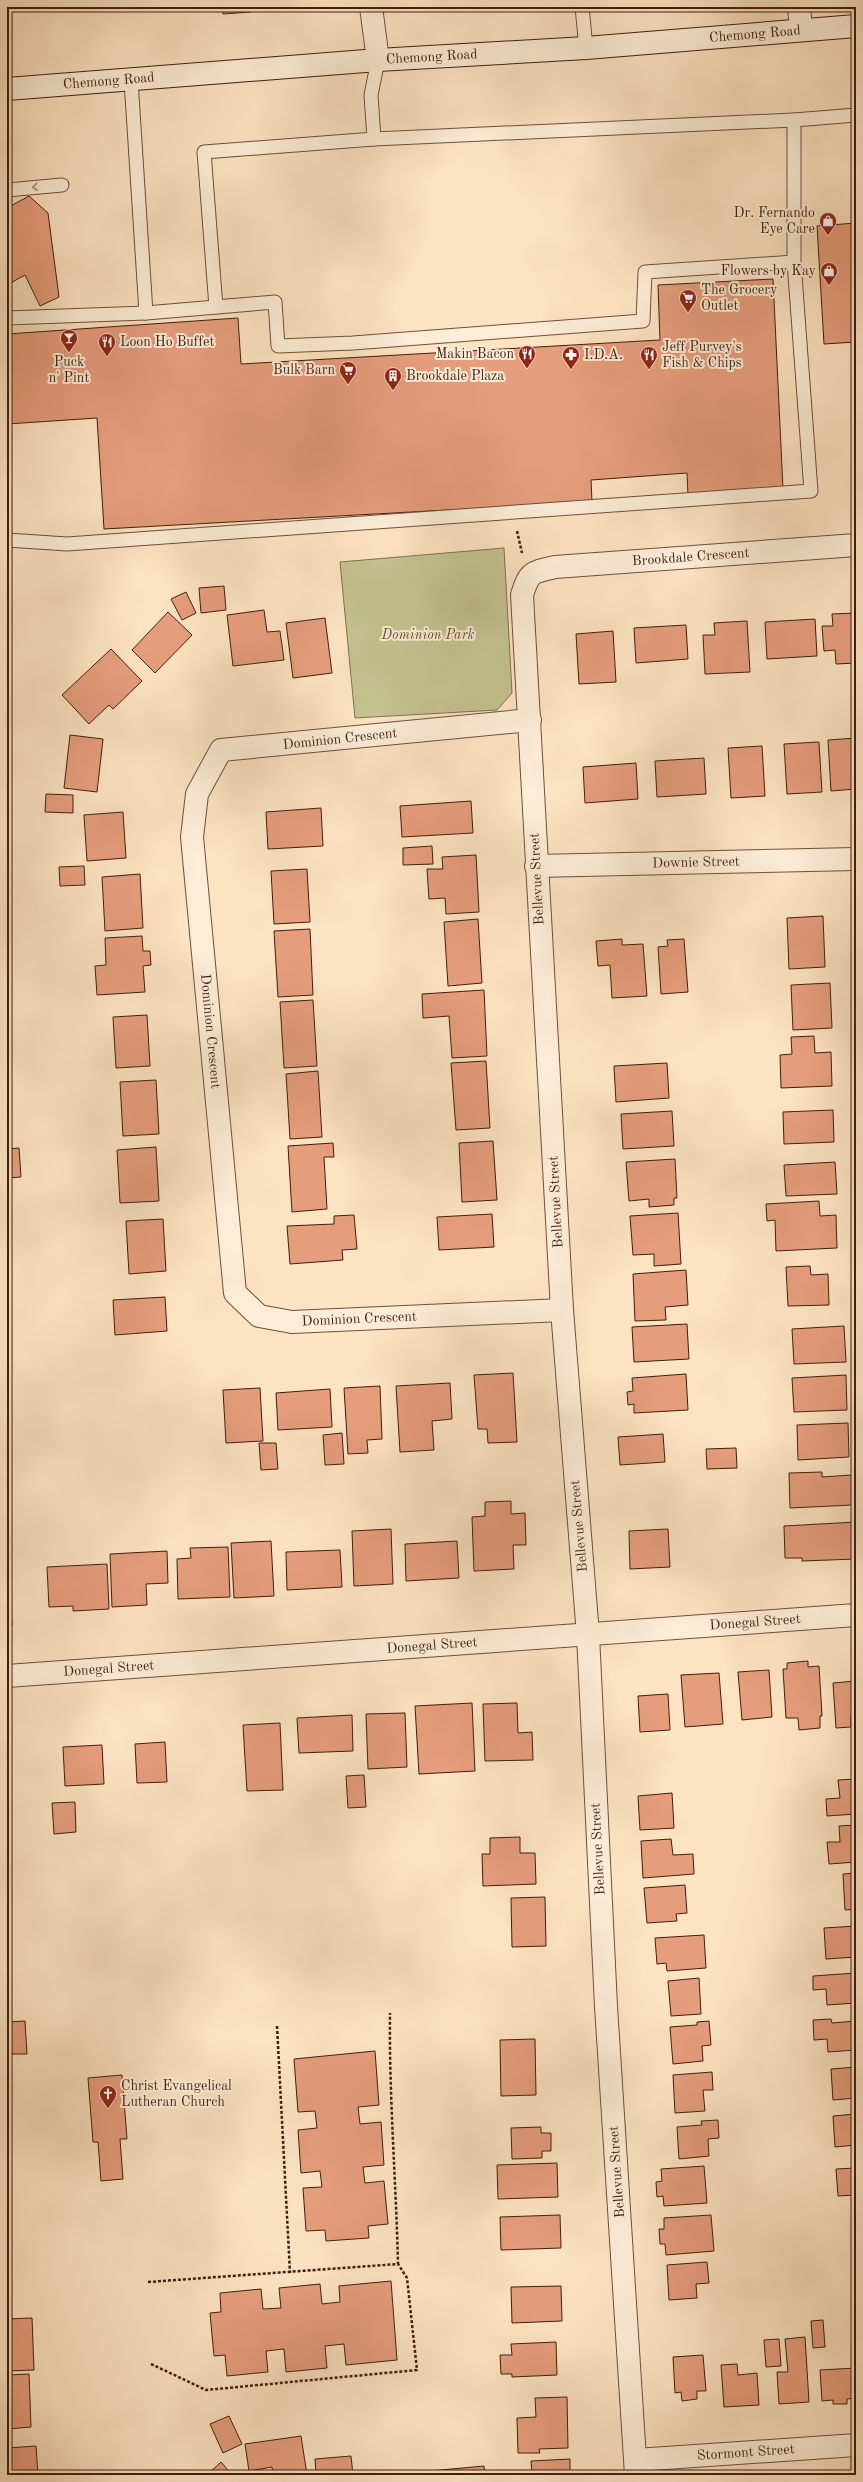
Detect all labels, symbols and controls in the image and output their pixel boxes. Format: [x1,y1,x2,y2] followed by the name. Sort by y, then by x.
[709,24,801,45] street label: Chemong Road
[386,47,478,67] street label: Chemong Road
[62,70,155,92] street label: Chemong Road
[32,183,38,192] one-way arrow
[734,206,815,236] place label: Dr. Fernando Eye Care
[818,211,838,236] shop icon: Dr. Fernando Eye Care
[819,261,839,286] shop icon: Flowers by Kay
[720,264,817,278] place label: Flowers by Kay
[701,283,778,313] place label: The Grocery Outlet
[678,288,698,313] supermarket icon: The Grocery Outlet
[59,328,79,353] bar icon: Puck n' Pint
[97,332,117,357] restaurant icon: Loon Ho Buffet
[120,335,214,349] place label: Loon Ho Buffet
[662,340,742,370] place label: Jeff Purvey's Fish & Chips
[517,344,537,369] restaurant icon: Makin Bacon
[561,345,581,370] pharmacy icon: I.D.A.
[639,345,659,370] restaurant icon: Jeff Purvey's Fish & Chips
[436,347,514,361] place label: Makin Bacon
[584,348,623,362] place label: I.D.A.
[49,355,89,385] place label: Puck n' Pint
[338,360,358,385] supermarket icon: Bulk Barn
[273,363,335,377] place label: Bulk Barn
[383,366,403,391] building icon: Brookdale Plaza
[406,369,504,383] place label: Brookdale Plaza
[631,546,750,568] street label: Brookdale Crescent
[381,628,475,642] park label: Dominion Park
[282,726,398,752] street label: Dominion Crescent
[528,832,546,926] street label: Bellevue Street
[652,855,740,870] street label: Downie Street
[198,973,223,1089] street label: Dominion Crescent
[547,1155,565,1249] street label: Bellevue Street
[301,1309,417,1329] street label: Dominion Crescent
[568,1479,590,1573] street label: Bellevue Street
[709,1612,801,1633] street label: Donegal Street
[386,1635,478,1656] street label: Donegal Street
[63,1658,155,1679] street label: Donegal Street
[589,1802,607,1896] street label: Bellevue Street
[121,2079,232,2109] place label: Christ Evangelical Lutheran Church
[98,2084,118,2109] church icon: Christ Evangelical Lutheran Church
[607,2125,627,2219] street label: Bellevue Street
[696,2442,795,2463] street label: Stormont Street

